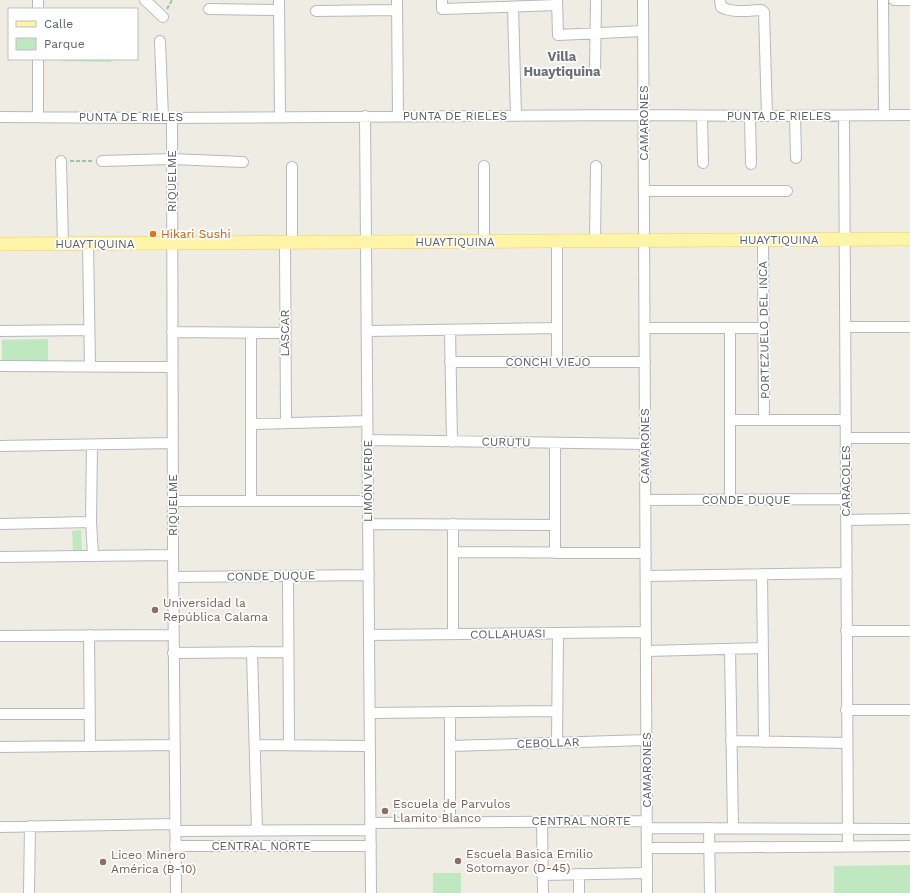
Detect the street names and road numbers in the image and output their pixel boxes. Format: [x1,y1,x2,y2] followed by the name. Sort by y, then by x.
[637,85,651,161] street label: CAMARONES
[403,109,507,123] street label: PUNTA DE RIELES
[727,109,831,123] street label: PUNTA DE RIELES
[79,110,183,124] street label: PUNTA DE RIELES
[165,150,179,212] street label: RIQUELME
[739,233,819,247] street label: HUAYTIQUINA
[415,235,495,249] street label: HUAYTIQUINA
[55,237,135,251] street label: HUAYTIQUINA
[756,261,772,399] street label: PORTEZUELO DEL INCA
[278,310,292,356] street label: LASCAR
[506,355,590,369] street label: CONCHI VIEJO
[638,408,652,484] street label: CAMARONES
[481,435,531,449] street label: CURUTU
[361,440,375,522] street label: LIMÓN VERDE
[839,445,853,517] street label: CARACOLES
[166,474,180,536] street label: RIQUELME
[702,493,791,507] street label: CONDE DUQUE
[227,568,316,584] street label: CONDE DUQUE
[470,626,546,642] street label: COLLAHUASI
[640,732,654,808] street label: CAMARONES
[516,735,580,751] street label: CEBOLLAR
[531,814,631,828] street label: CENTRAL NORTE
[211,839,311,853] street label: CENTRAL NORTE

